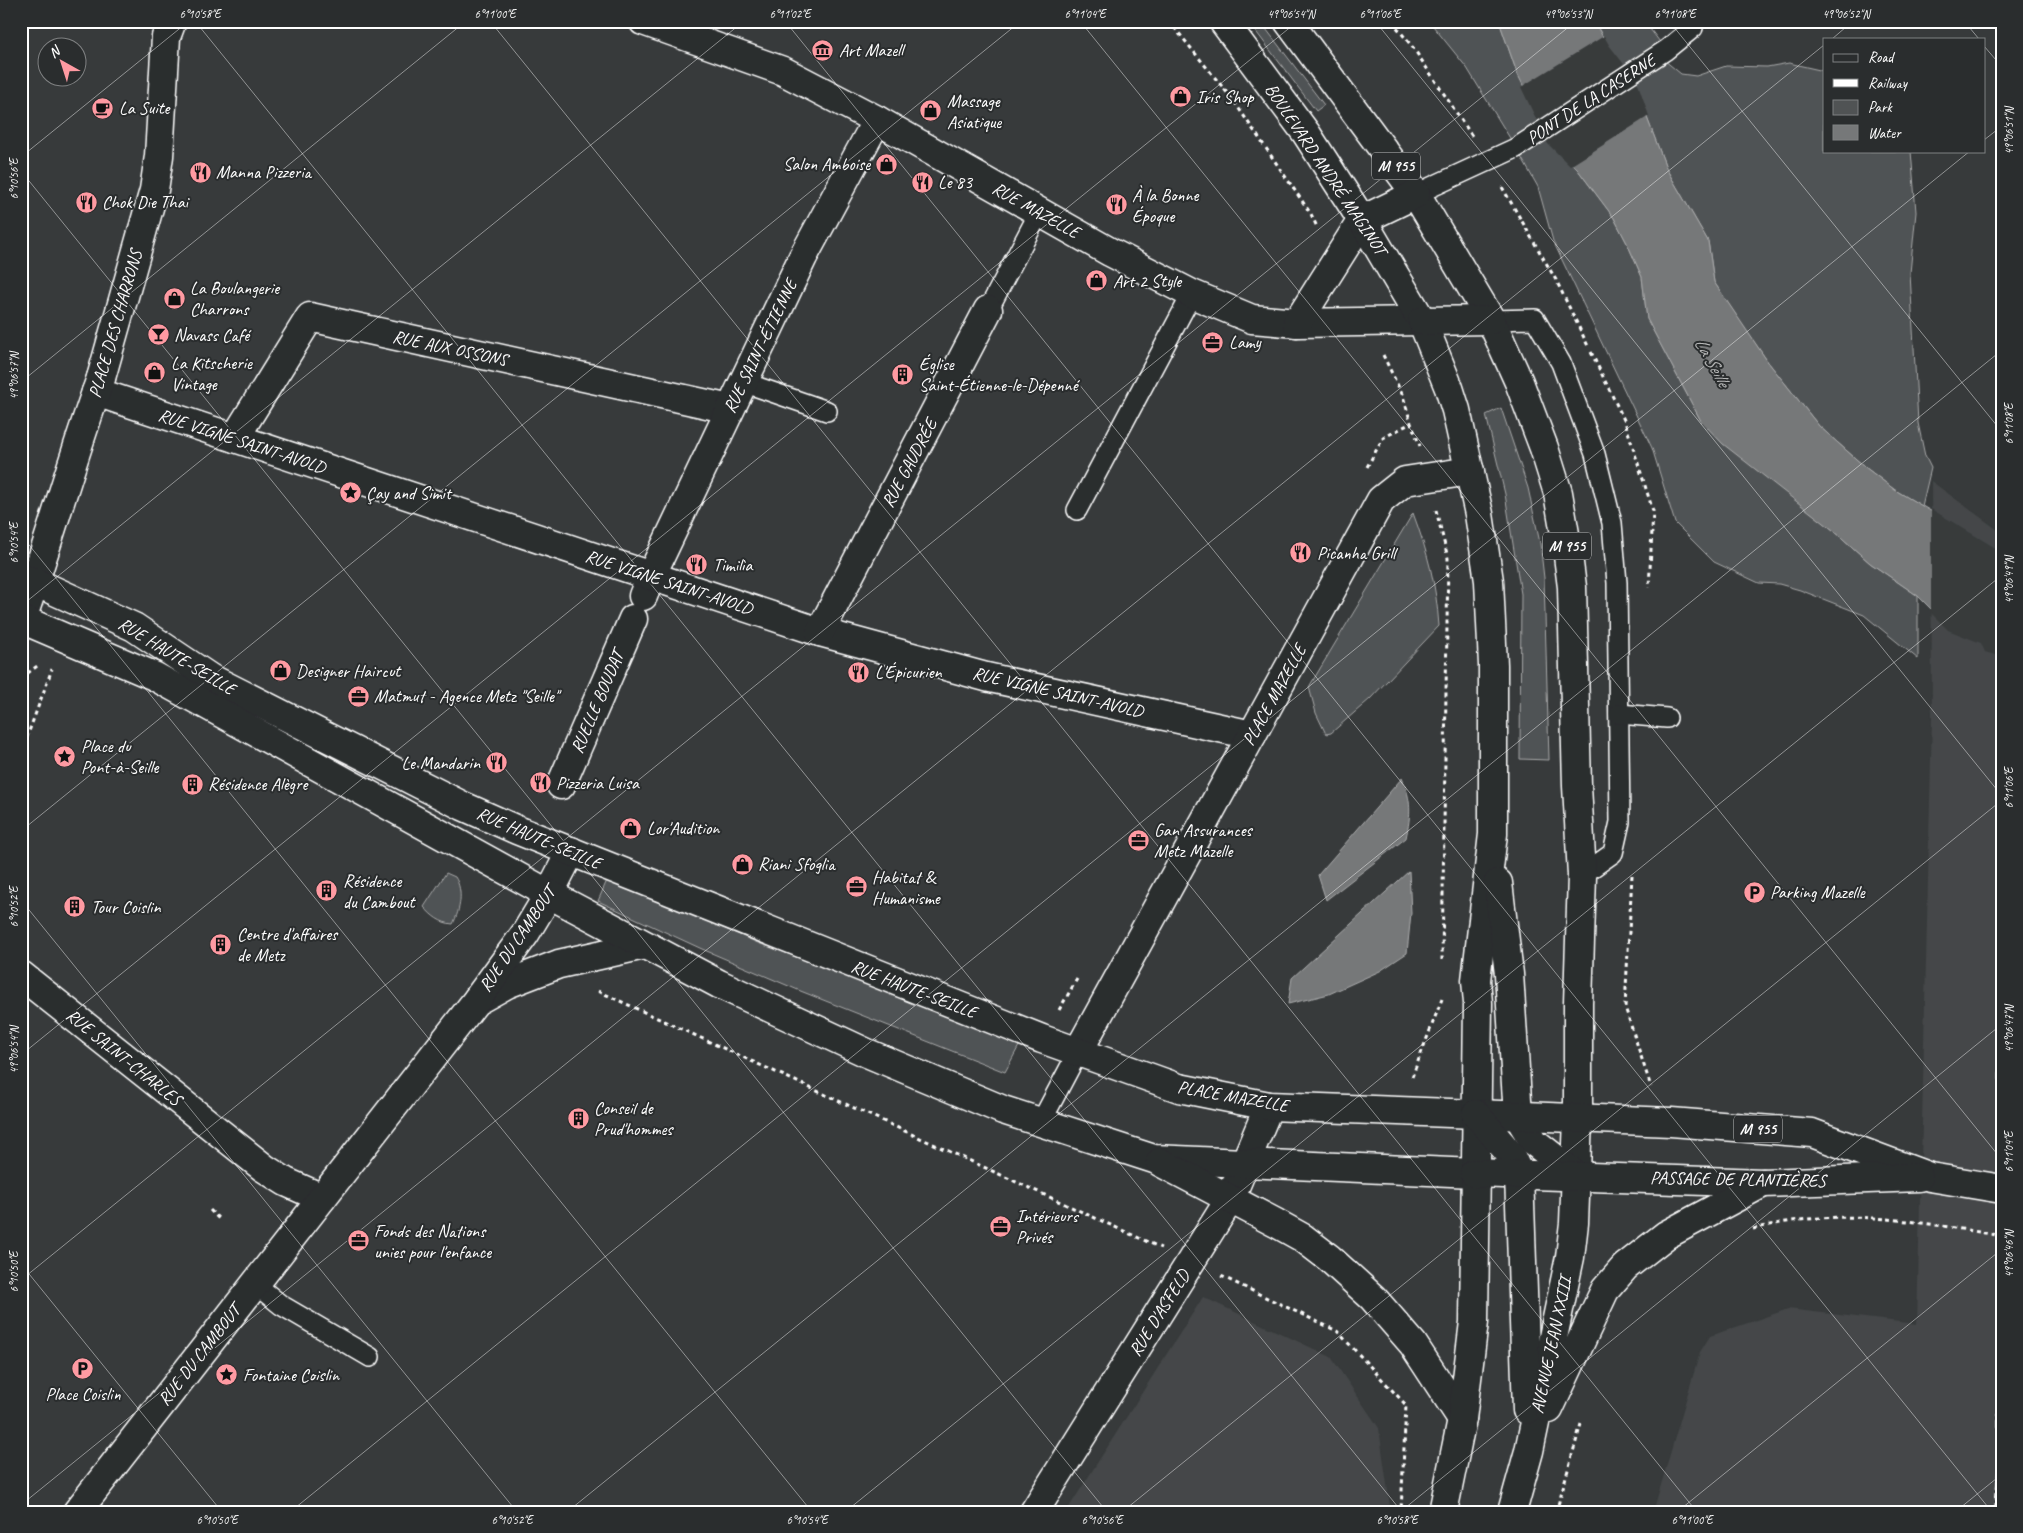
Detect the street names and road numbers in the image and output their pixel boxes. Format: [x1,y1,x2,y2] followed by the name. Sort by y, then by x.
[1522,48,1661,149] street label: PONT DE LA CASERNE
[1260,79,1394,262] street label: BOULEVARD ANDRÉ MAGINOT
[1372,153,1420,180] road number: M 955
[988,177,1085,244] street label: RUE MAZELLE
[83,245,147,401] street label: PLACE DES CHARRONS
[718,274,803,416] street label: RUE SAINT-ÉTIENNE
[391,325,513,372] street label: RUE AUX OSSONS
[156,404,330,479] street label: RUE VIGNE SAINT-AVOLD
[876,413,943,511] street label: RUE GAUDRÉE
[1543,532,1591,560] road number: M 955
[583,545,757,620] street label: RUE VIGNE SAINT-AVOLD
[114,612,241,701] street label: RUE HAUTE-SEILLE
[1237,639,1312,749] street label: PLACE MAZELLE
[566,643,630,757] street label: RUELLE BOUDAT
[971,662,1147,723] street label: RUE VIGNE SAINT-AVOLD
[474,802,606,875] street label: RUE HAUTE-SEILLE
[474,878,563,996] street label: RUE DU CAMBOUT
[848,955,982,1024] street label: RUE HAUTE-SEILLE
[62,1004,188,1112] street label: RUE SAINT-CHARLES
[1176,1075,1292,1117] street label: PLACE MAZELLE
[1734,1116,1782,1142] road number: M 955
[1650,1166,1828,1192] street label: PASSAGE DE PLANTIÈRES
[1124,1264,1195,1360] street label: RUE D'ASFELD
[1526,1271,1577,1415] street label: AVENUE JEAN XXIII
[153,1296,248,1410] street label: RUE DU CAMBOUT

